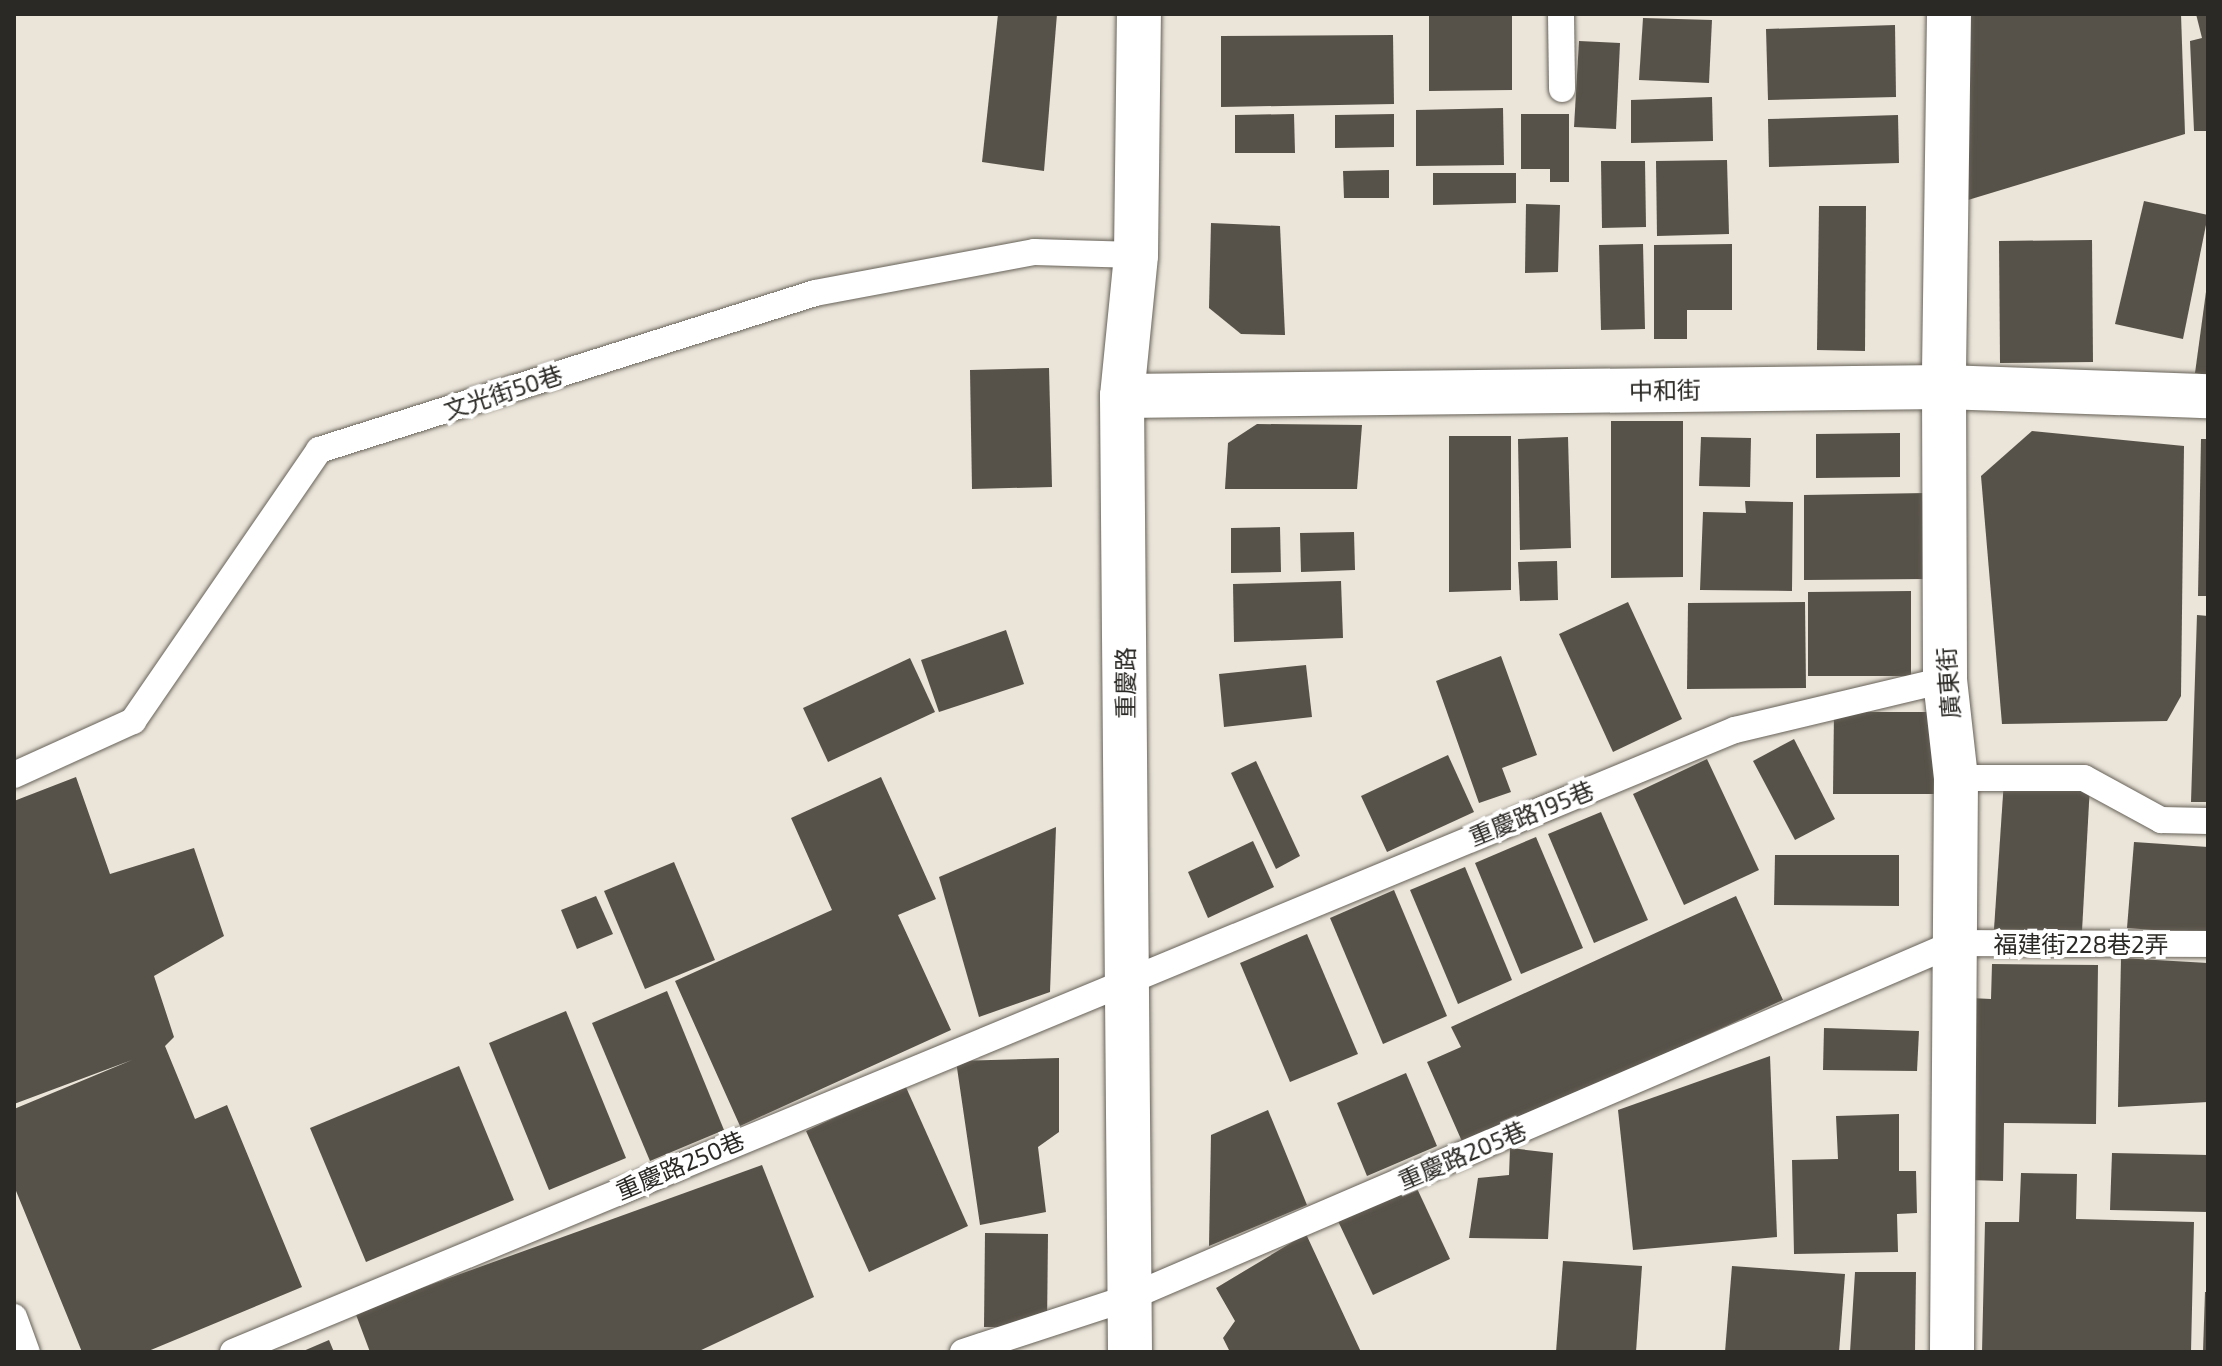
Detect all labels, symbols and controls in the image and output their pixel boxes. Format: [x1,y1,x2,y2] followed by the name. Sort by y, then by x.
[440,359,566,425] street label: 文光街50巷
[1629,375,1701,405] street label: 中和街
[1931,646,1965,720] street label: 廣東街
[1111,647,1139,719] street label: 重慶路
[1464,775,1598,851] street label: 重慶路195巷
[1993,930,2169,958] street label: 福建街228巷2弄
[1393,1115,1531,1195] street label: 重慶路205巷
[611,1125,749,1205] street label: 重慶路250巷

